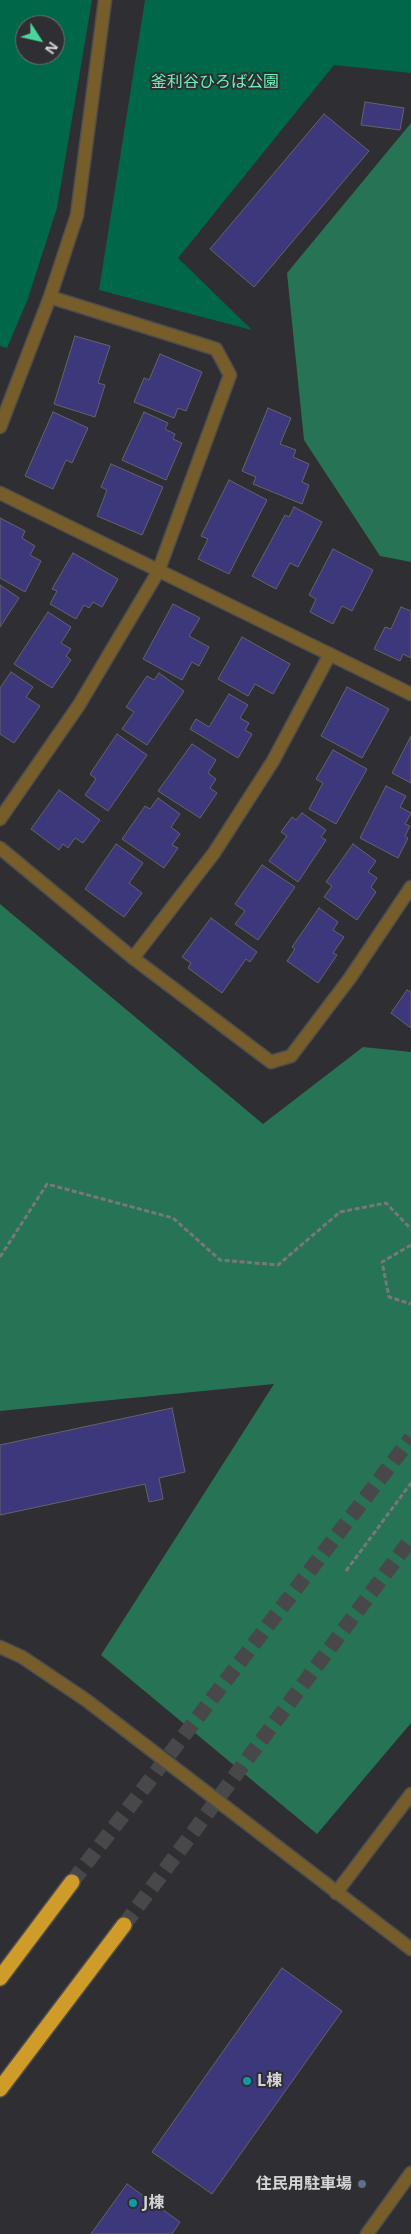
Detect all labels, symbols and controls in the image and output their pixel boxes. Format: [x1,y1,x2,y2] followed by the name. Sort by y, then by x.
[15,15,65,65] north arrow
[41,38,63,58] text: N
[151,72,279,92] park label: 釜利谷ひろば公園
[257,2071,282,2091] place label: L棟
[241,2075,253,2087] marker: L棟
[256,2174,352,2194] place label: 住民用駐車場
[356,2178,368,2190] marker: 住民用駐車場
[143,2193,164,2213] place label: J棟
[127,2197,139,2209] marker: J棟

